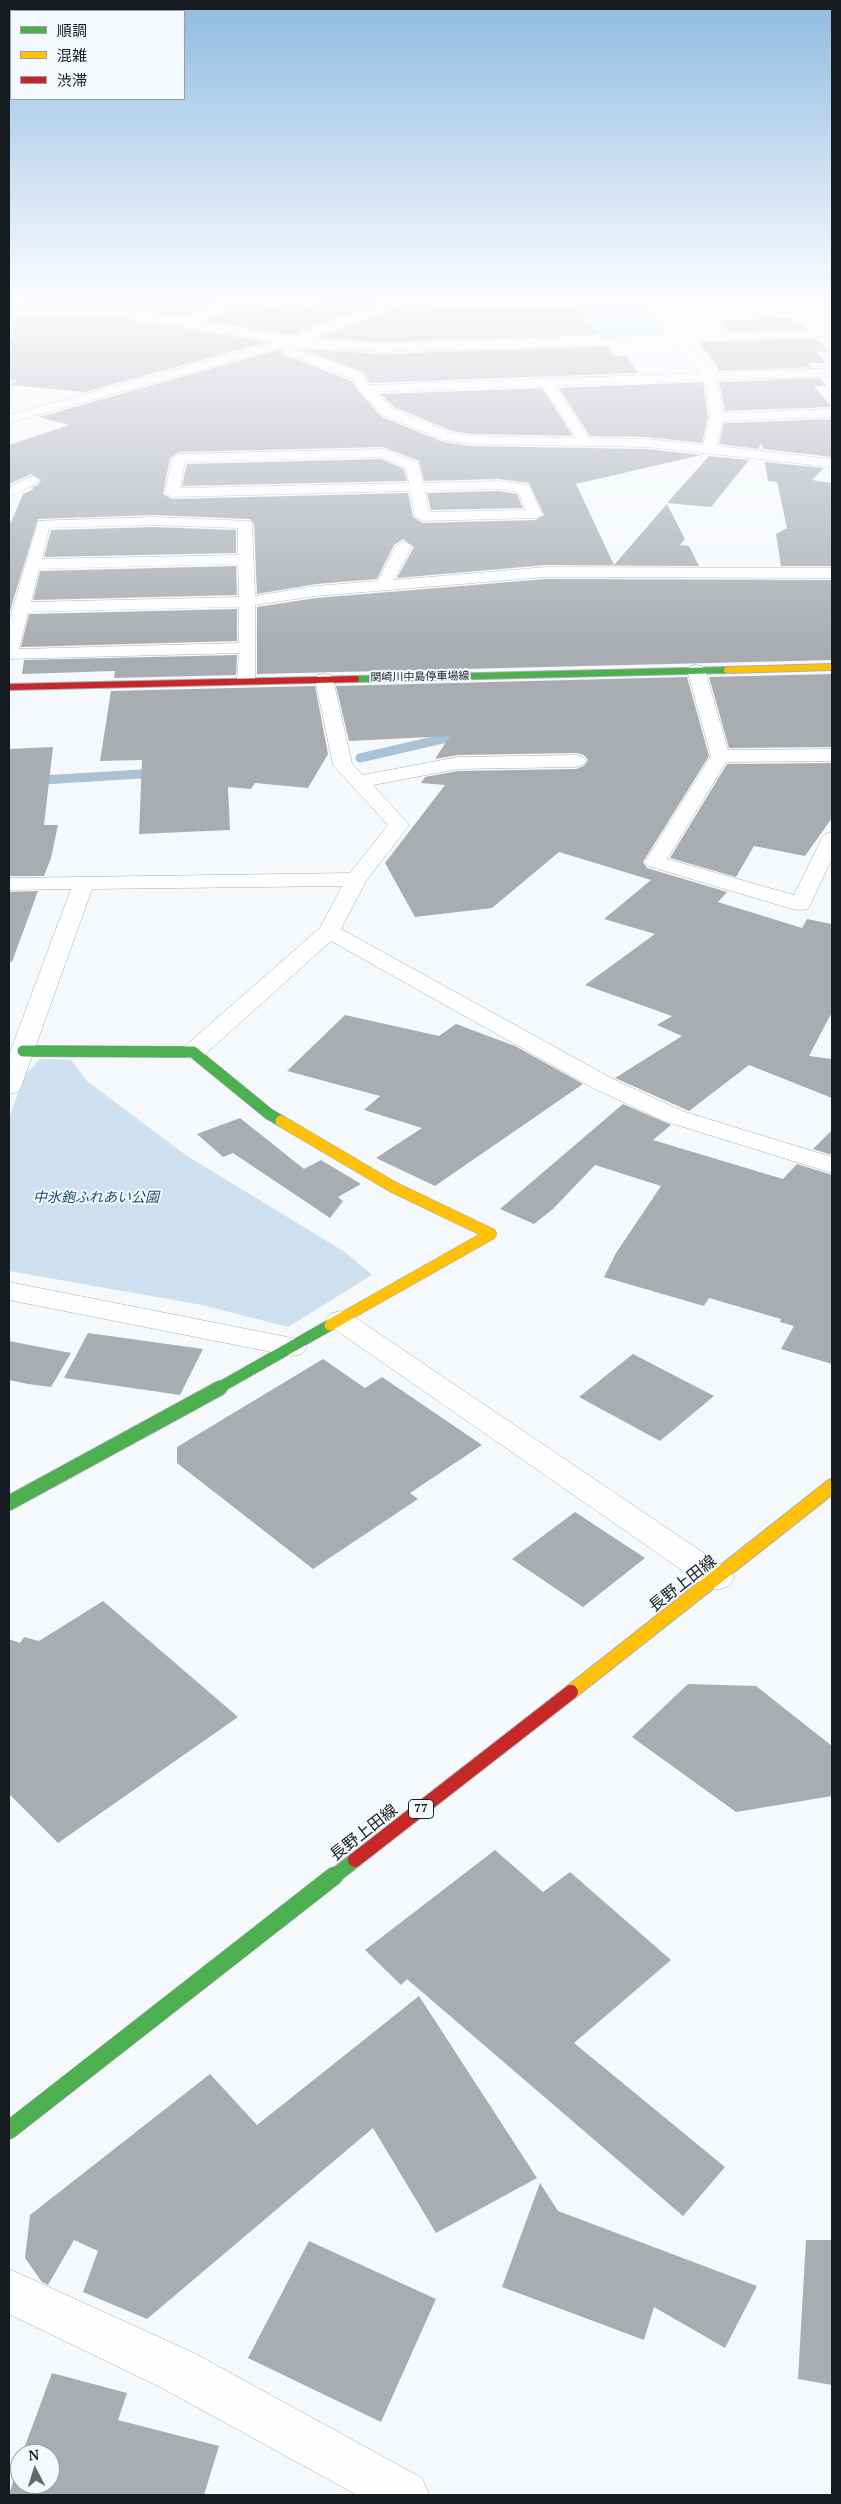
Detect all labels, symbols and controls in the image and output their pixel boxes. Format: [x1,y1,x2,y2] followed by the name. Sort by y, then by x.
[10,10,185,100] legend
[57,20,87,40] text: 順調
[57,45,87,65] text: 混雑
[57,70,87,90] text: 渋滞
[370,670,470,684] street label: 関崎川中島停車場線
[33,1190,159,1206] park label: 中氷鉋ふれあい公園
[646,1552,720,1616] street label: 長野上田線
[408,1800,434,1818] road number: 77
[327,1801,401,1865] street label: 長野上田線
[10,2444,60,2494] north arrow
[28,2445,40,2464] text: N

